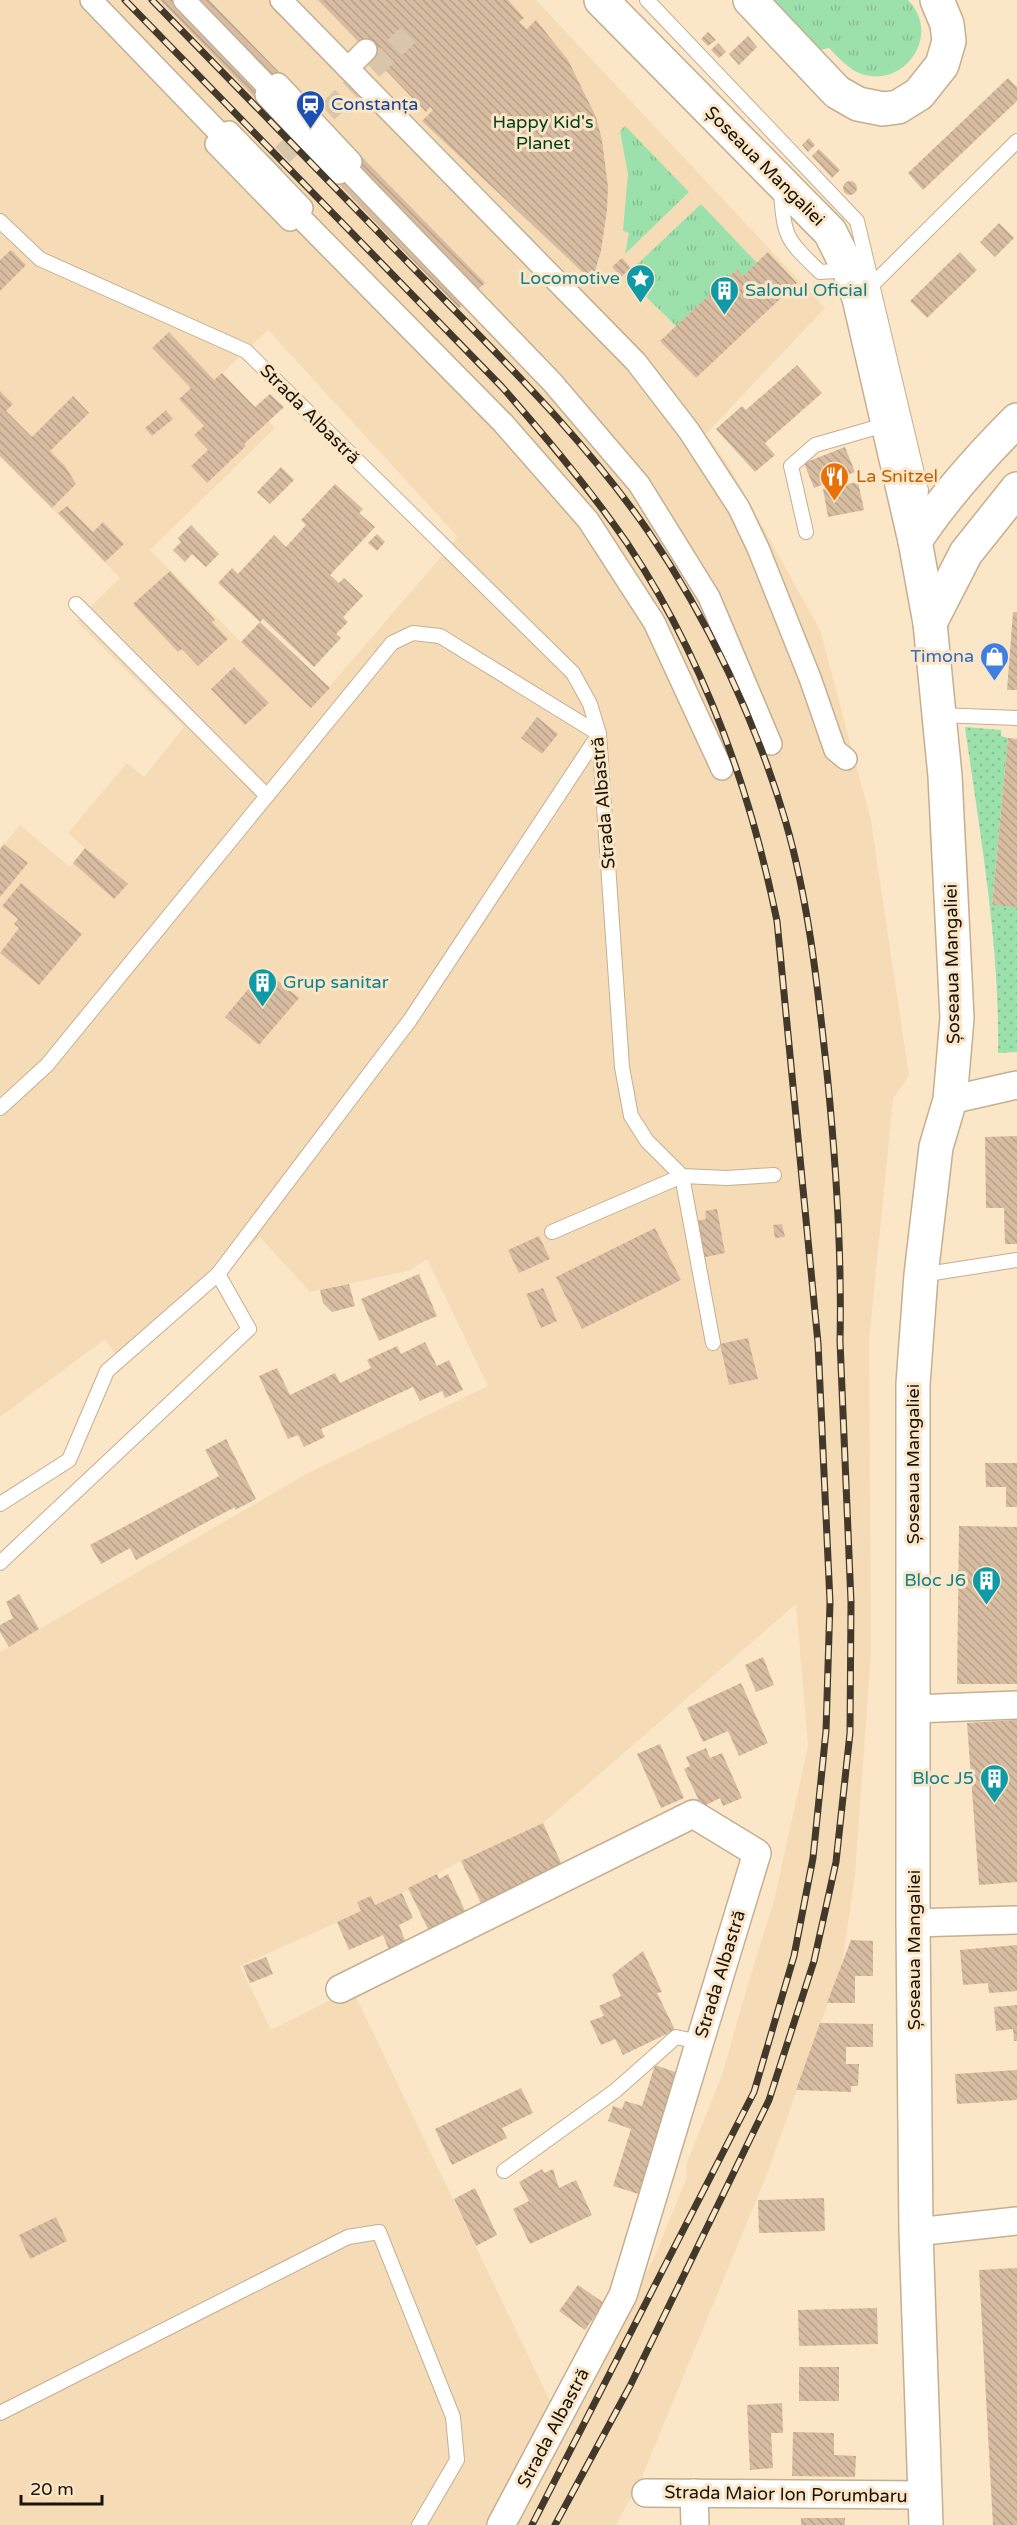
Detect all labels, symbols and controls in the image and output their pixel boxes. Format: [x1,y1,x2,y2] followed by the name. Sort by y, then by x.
[294,88,326,130] station icon: Constanța
[331,93,418,115] place label: Constanța
[701,102,829,230] street label: Șoseaua Mangaliei
[492,111,594,154] park label: Happy Kid's Planet
[625,262,657,304] place icon: Locomotive
[520,267,620,289] place label: Locomotive
[708,274,740,316] building icon: Salonul Oficial
[745,279,867,301] place label: Salonul Oficial
[255,359,365,469] street label: Strada Albastră
[819,460,851,502] restaurant icon: La Snitzel
[856,465,938,487] place label: La Snitzel
[979,640,1011,682] shop icon: Timona
[910,645,974,667] place label: Timona
[586,736,620,870] street label: Strada Albastră
[940,884,964,1044] street label: Șoseaua Mangaliei
[246,966,278,1008] building icon: Grup sanitar
[283,971,389,993] place label: Grup sanitar
[902,1384,924,1544] street label: Șoseaua Mangaliei
[971,1564,1003,1606] building icon: Bloc J6
[904,1569,966,1591] place label: Bloc J6
[979,1762,1011,1804] building icon: Bloc J5
[912,1767,974,1789] place label: Bloc J5
[903,1870,925,2030] street label: Șoseaua Mangaliei
[690,1907,750,2041] street label: Strada Albastră
[512,2364,594,2492] street label: Strada Albastră
[21,2468,102,2506] scale bar
[30,2478,74,2500] text: 20 m
[664,2481,908,2507] street label: Strada Maior Ion Porumbaru

